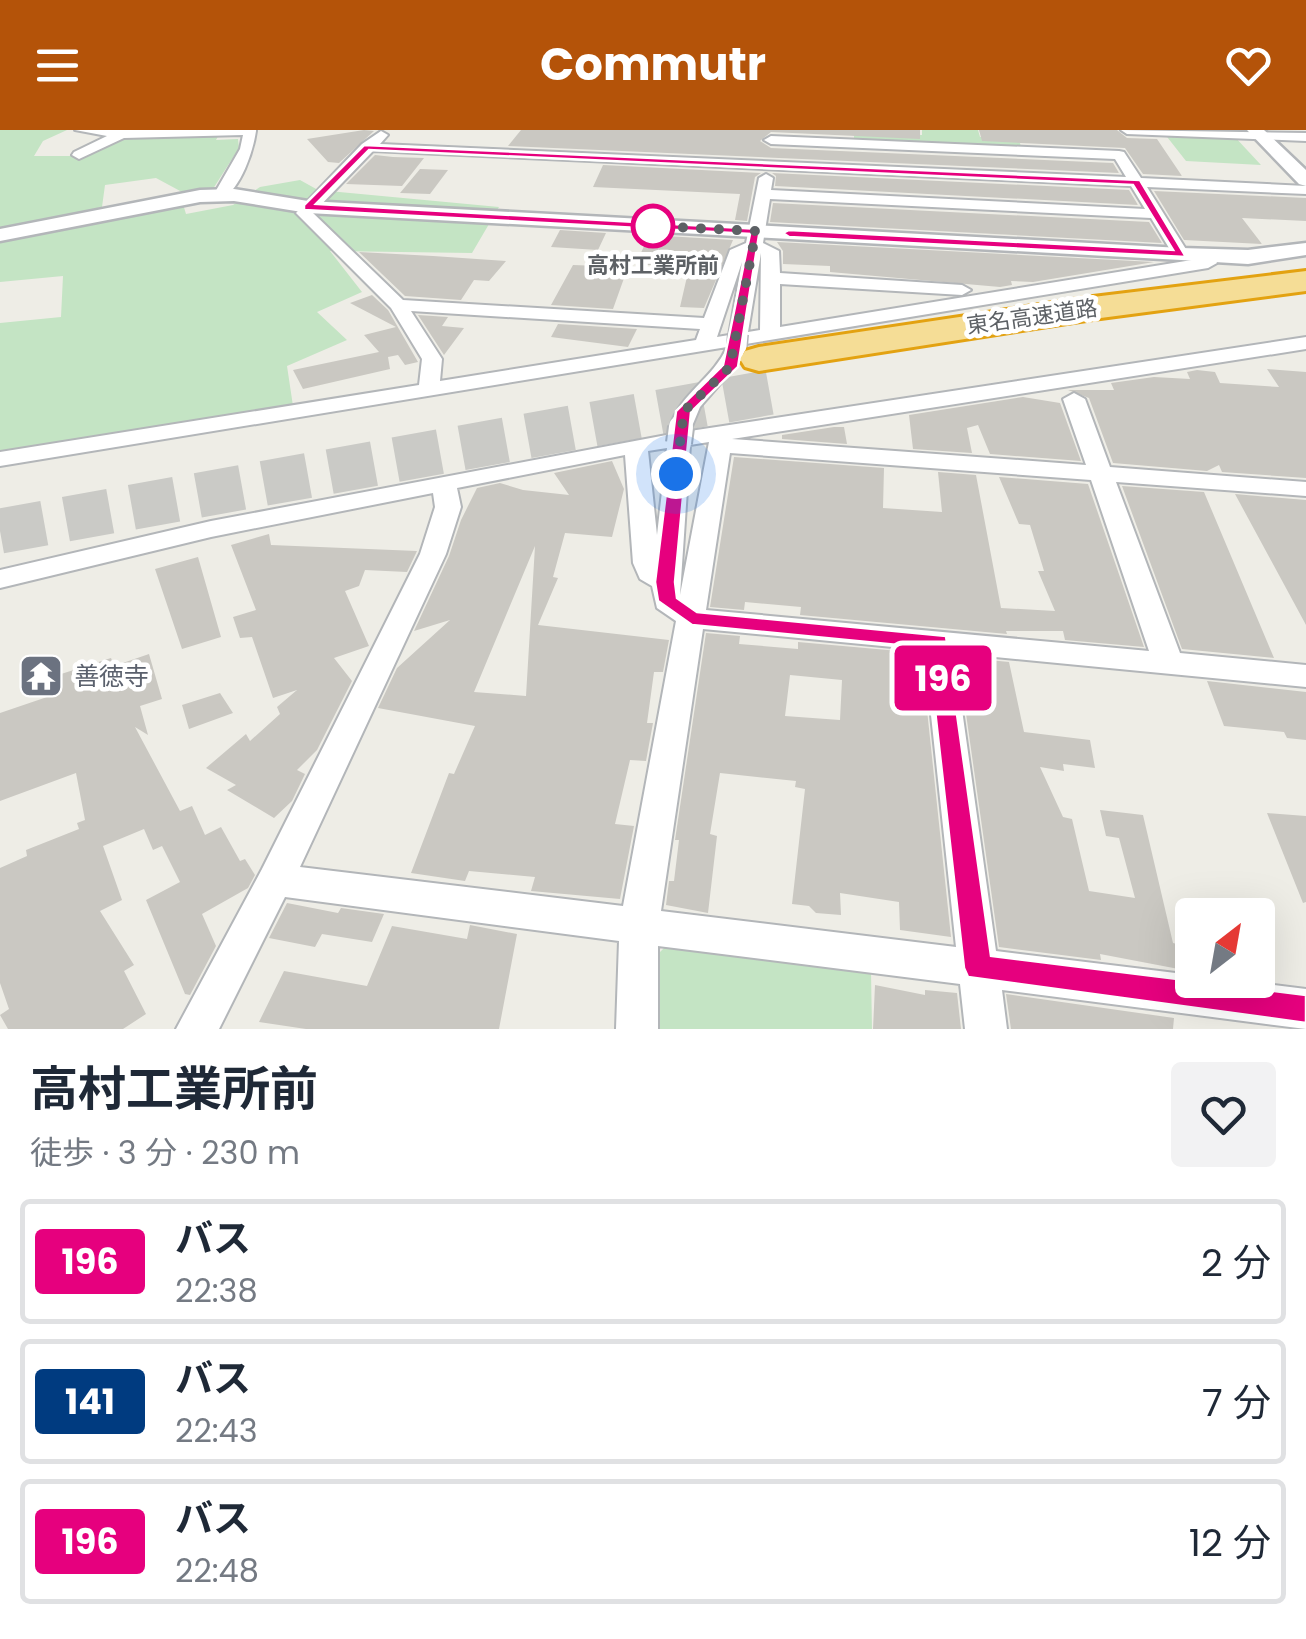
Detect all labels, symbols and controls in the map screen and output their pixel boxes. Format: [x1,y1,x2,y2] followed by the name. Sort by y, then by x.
[540,33,766,96] text: Commutr
[30,38,85,93] icon: menu
[1221,38,1276,93] icon: heart
[632,205,674,247] marker: 高村工業所前
[587,250,719,281] place label: 高村工業所前
[964,292,1100,342] street label: 東名高速道路
[651,449,701,499] your location
[886,646,1000,710] line badge: 196
[18,653,64,699] temple icon: 善徳寺
[915,654,971,703] text: 196
[74,659,149,694] place label: 善徳寺
[1175,898,1275,998] north arrow
[1175,898,1275,998] map controls
[30,1056,318,1123] text: 高村工業所前
[1171,1062,1276,1167] button: heart
[30,1130,300,1175] text: 徒歩 · 3 分 · 230 m
[175,1212,251,1265] text: バス
[1201,1236,1271,1289] text: 2 分
[62,1237,118,1286] text: 196
[175,1268,258,1313] text: 22:38
[175,1352,251,1405] text: バス
[1202,1376,1271,1429] text: 7 分
[65,1377,115,1426] text: 141
[175,1408,258,1453] text: 22:43
[175,1492,251,1545] text: バス
[1189,1516,1271,1569] text: 12 分
[62,1517,118,1566] text: 196
[175,1548,259,1593] text: 22:48

